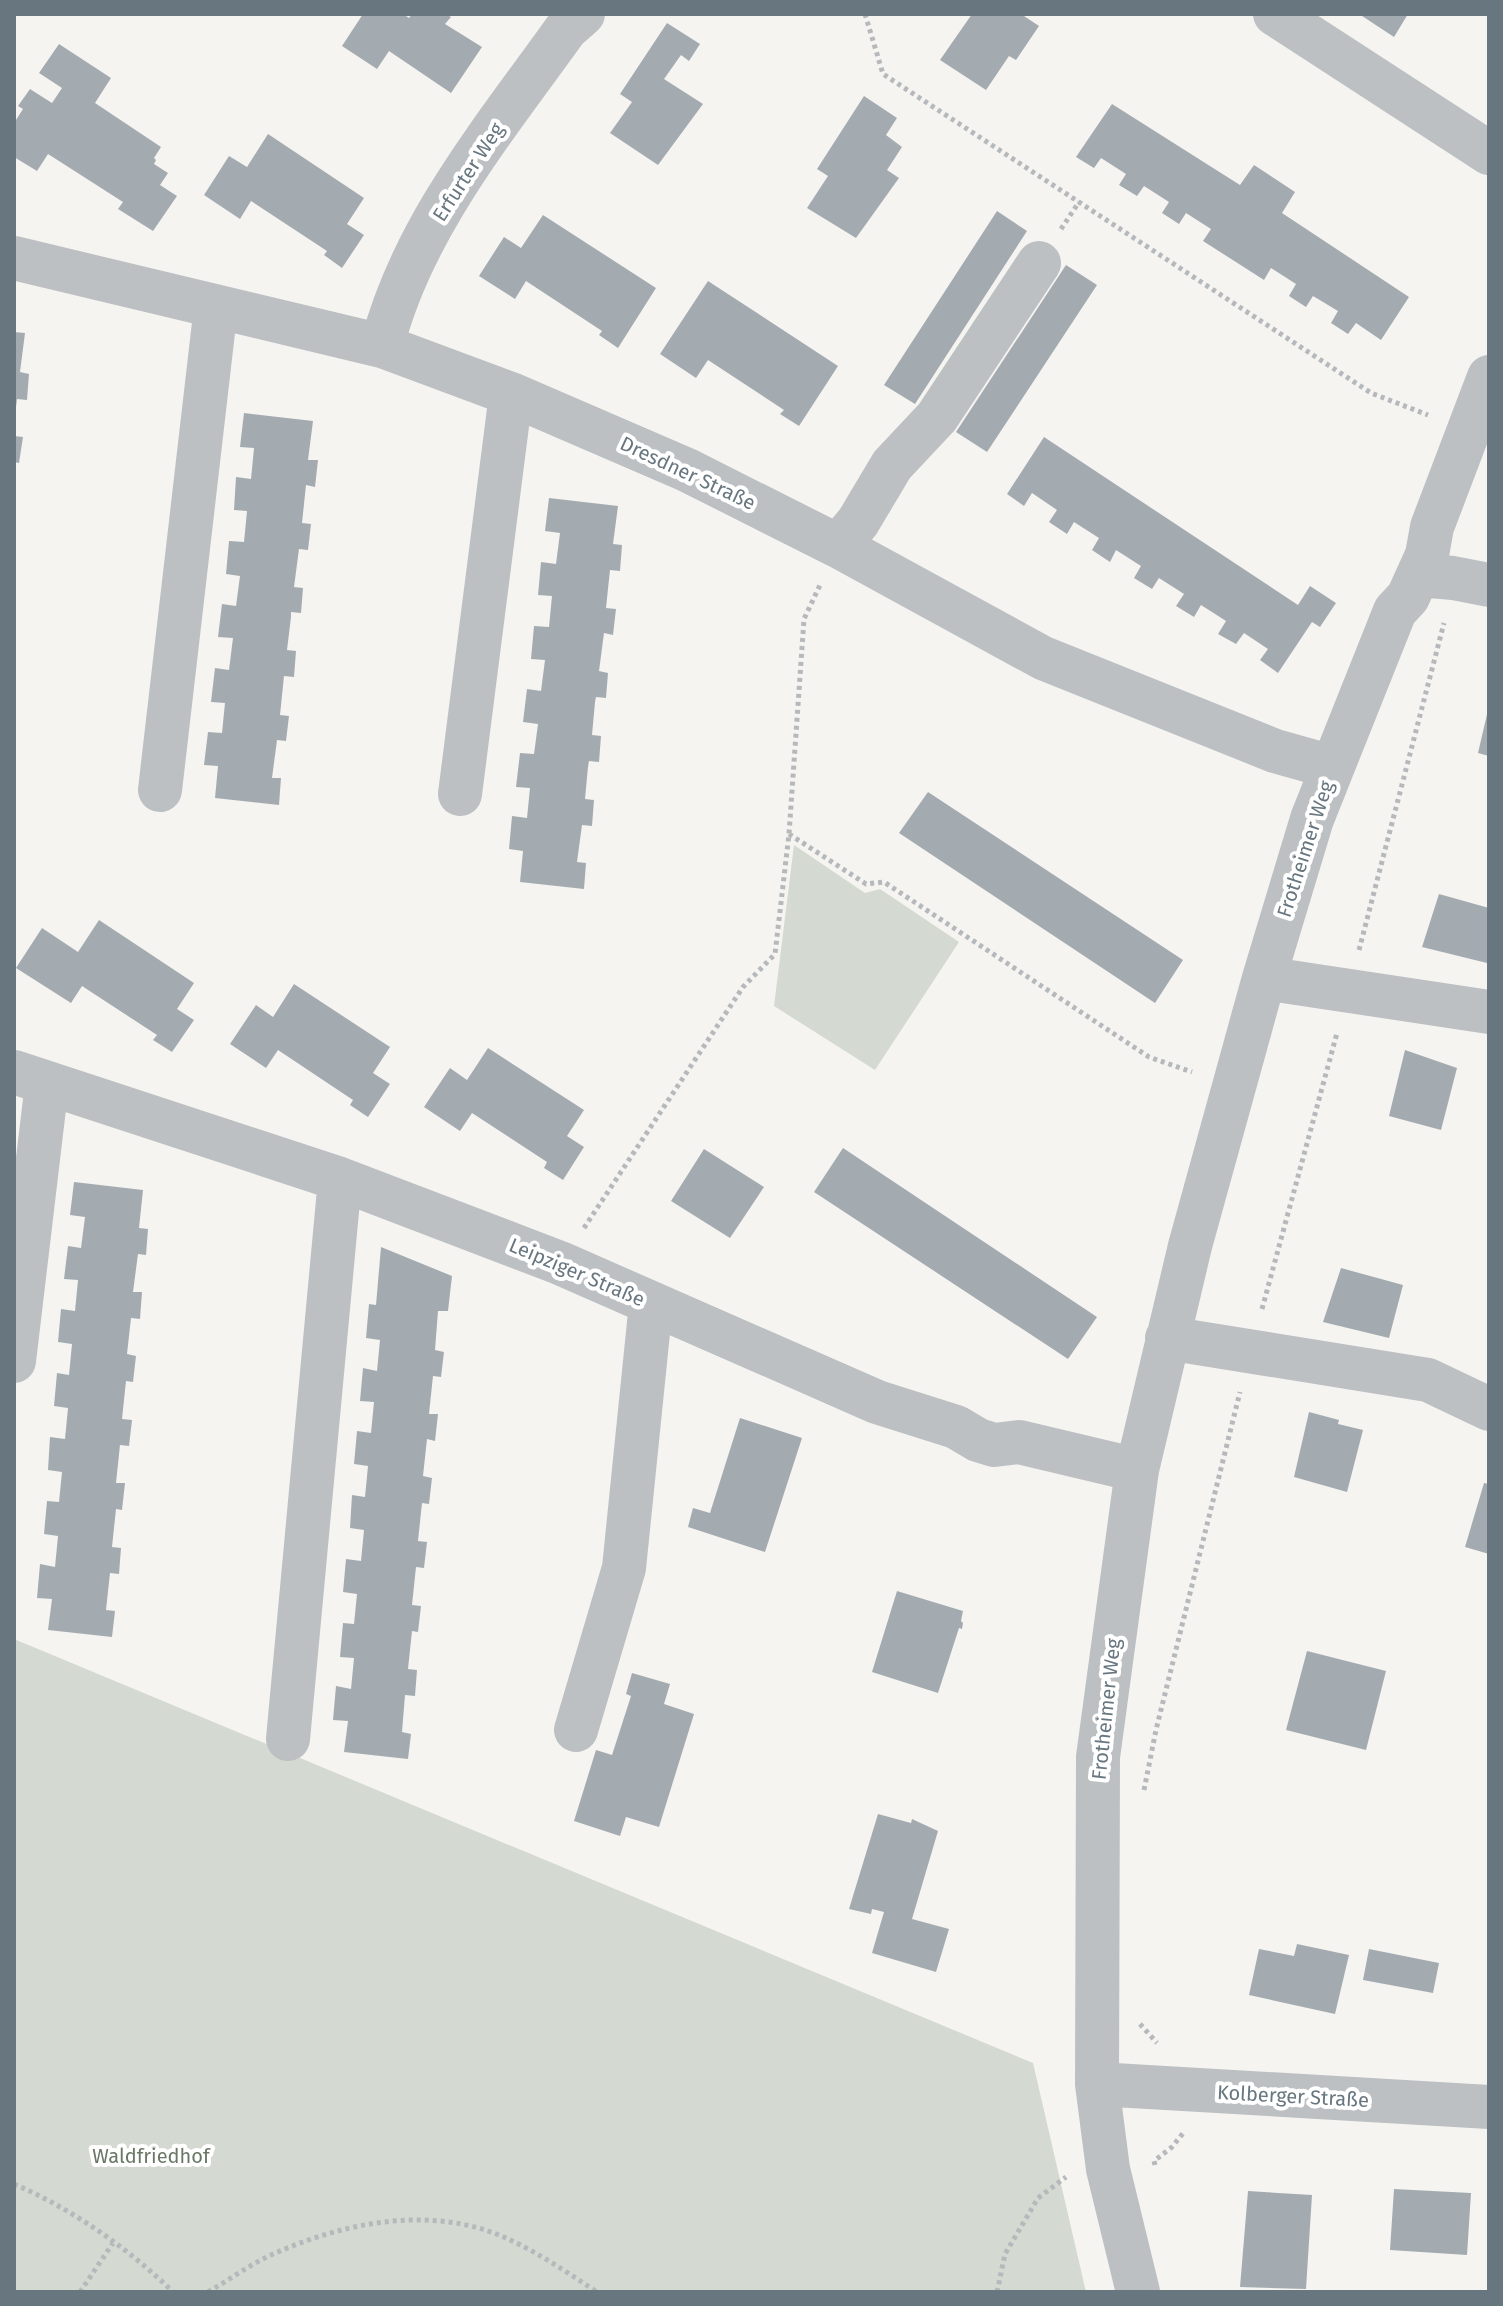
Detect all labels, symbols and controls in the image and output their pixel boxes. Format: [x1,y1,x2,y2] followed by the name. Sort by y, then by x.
[427,118,509,226] street label: Erfurter Weg
[616,431,760,515] street label: Dresdner Straße
[1272,777,1339,920] street label: Frotheimer Weg
[506,1233,648,1311] street label: Leipziger Straße
[1087,1637,1125,1781] street label: Frotheimer Weg
[1216,2080,1370,2112] street label: Kolberger Straße
[92,2144,211,2168] park label: Waldfriedhof

